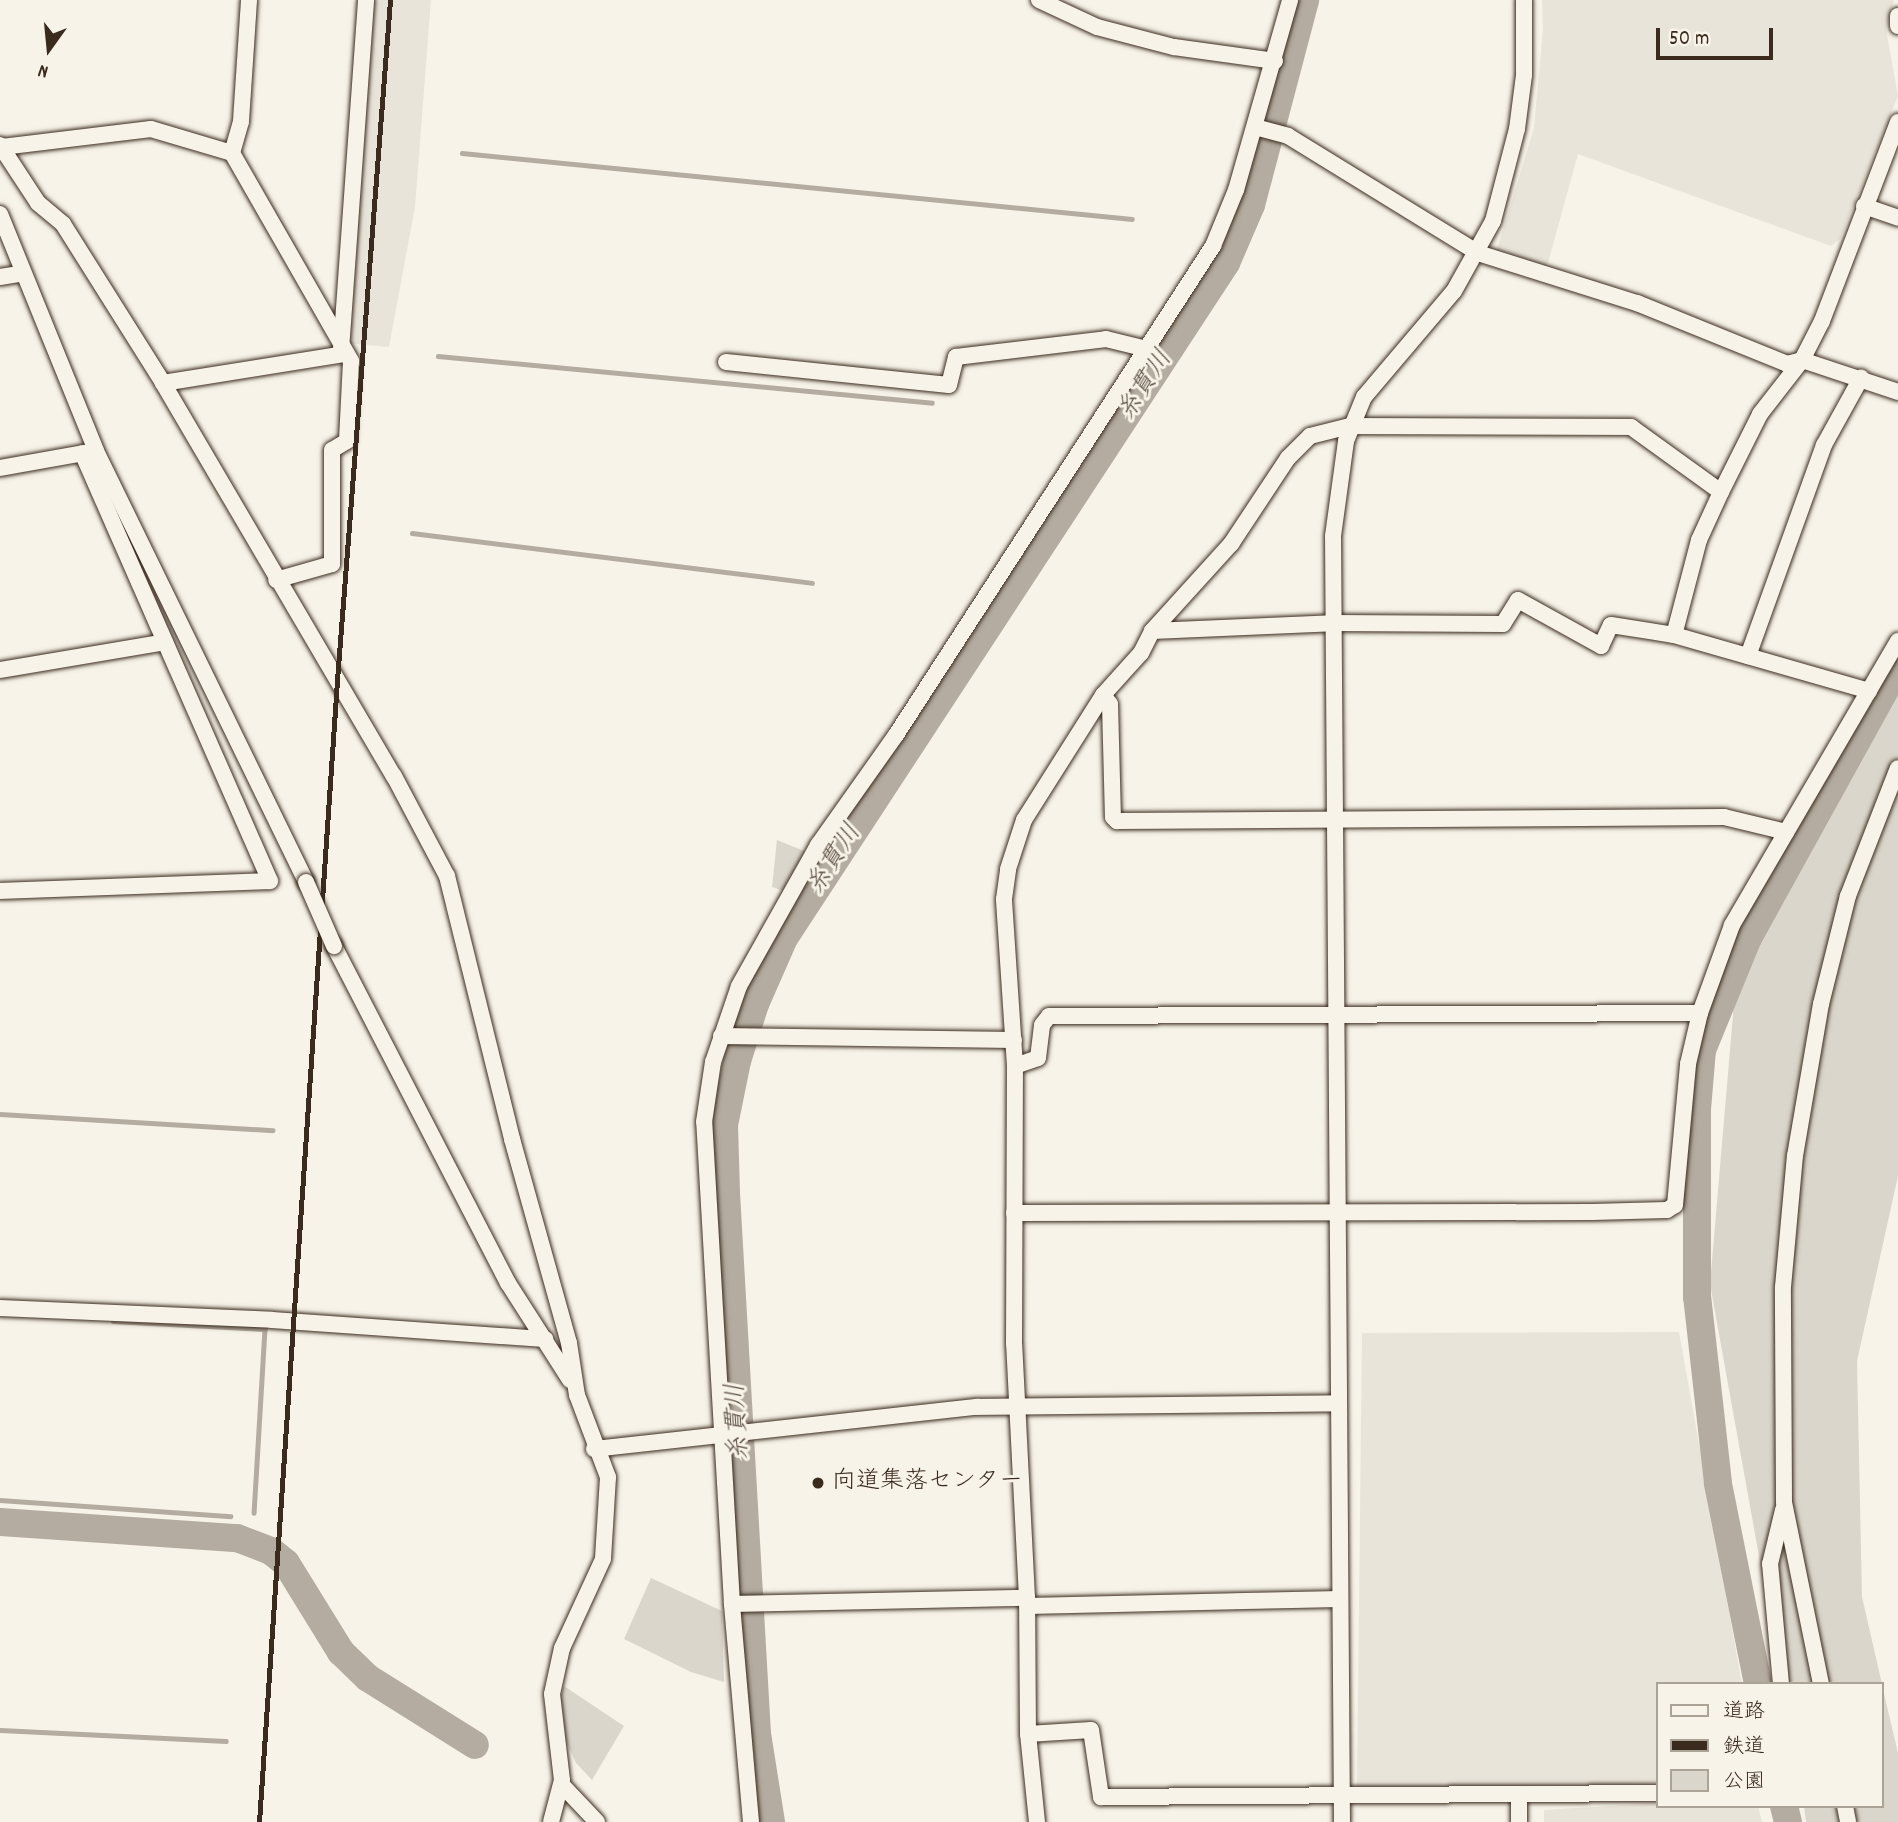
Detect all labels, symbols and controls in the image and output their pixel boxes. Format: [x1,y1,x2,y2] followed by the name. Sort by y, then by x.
[14,14,84,84] north arrow
[1660,14,1777,58] scale bar
[1669,25,1709,55] text: 50 m
[35,56,51,84] text: N
[1112,345,1180,427] water label: 糸貫川
[801,819,869,901] water label: 糸貫川
[721,1382,757,1462] water label: 糸貫川
[832,1469,1024,1497] place label: 向道集落センター
[810,1475,826,1491] marker: 向道集落センター
[1657,1682,1884,1808] legend
[1723,1698,1765,1728] text: 道路
[1723,1733,1765,1763] text: 鉄道
[1723,1768,1765,1798] text: 公園

